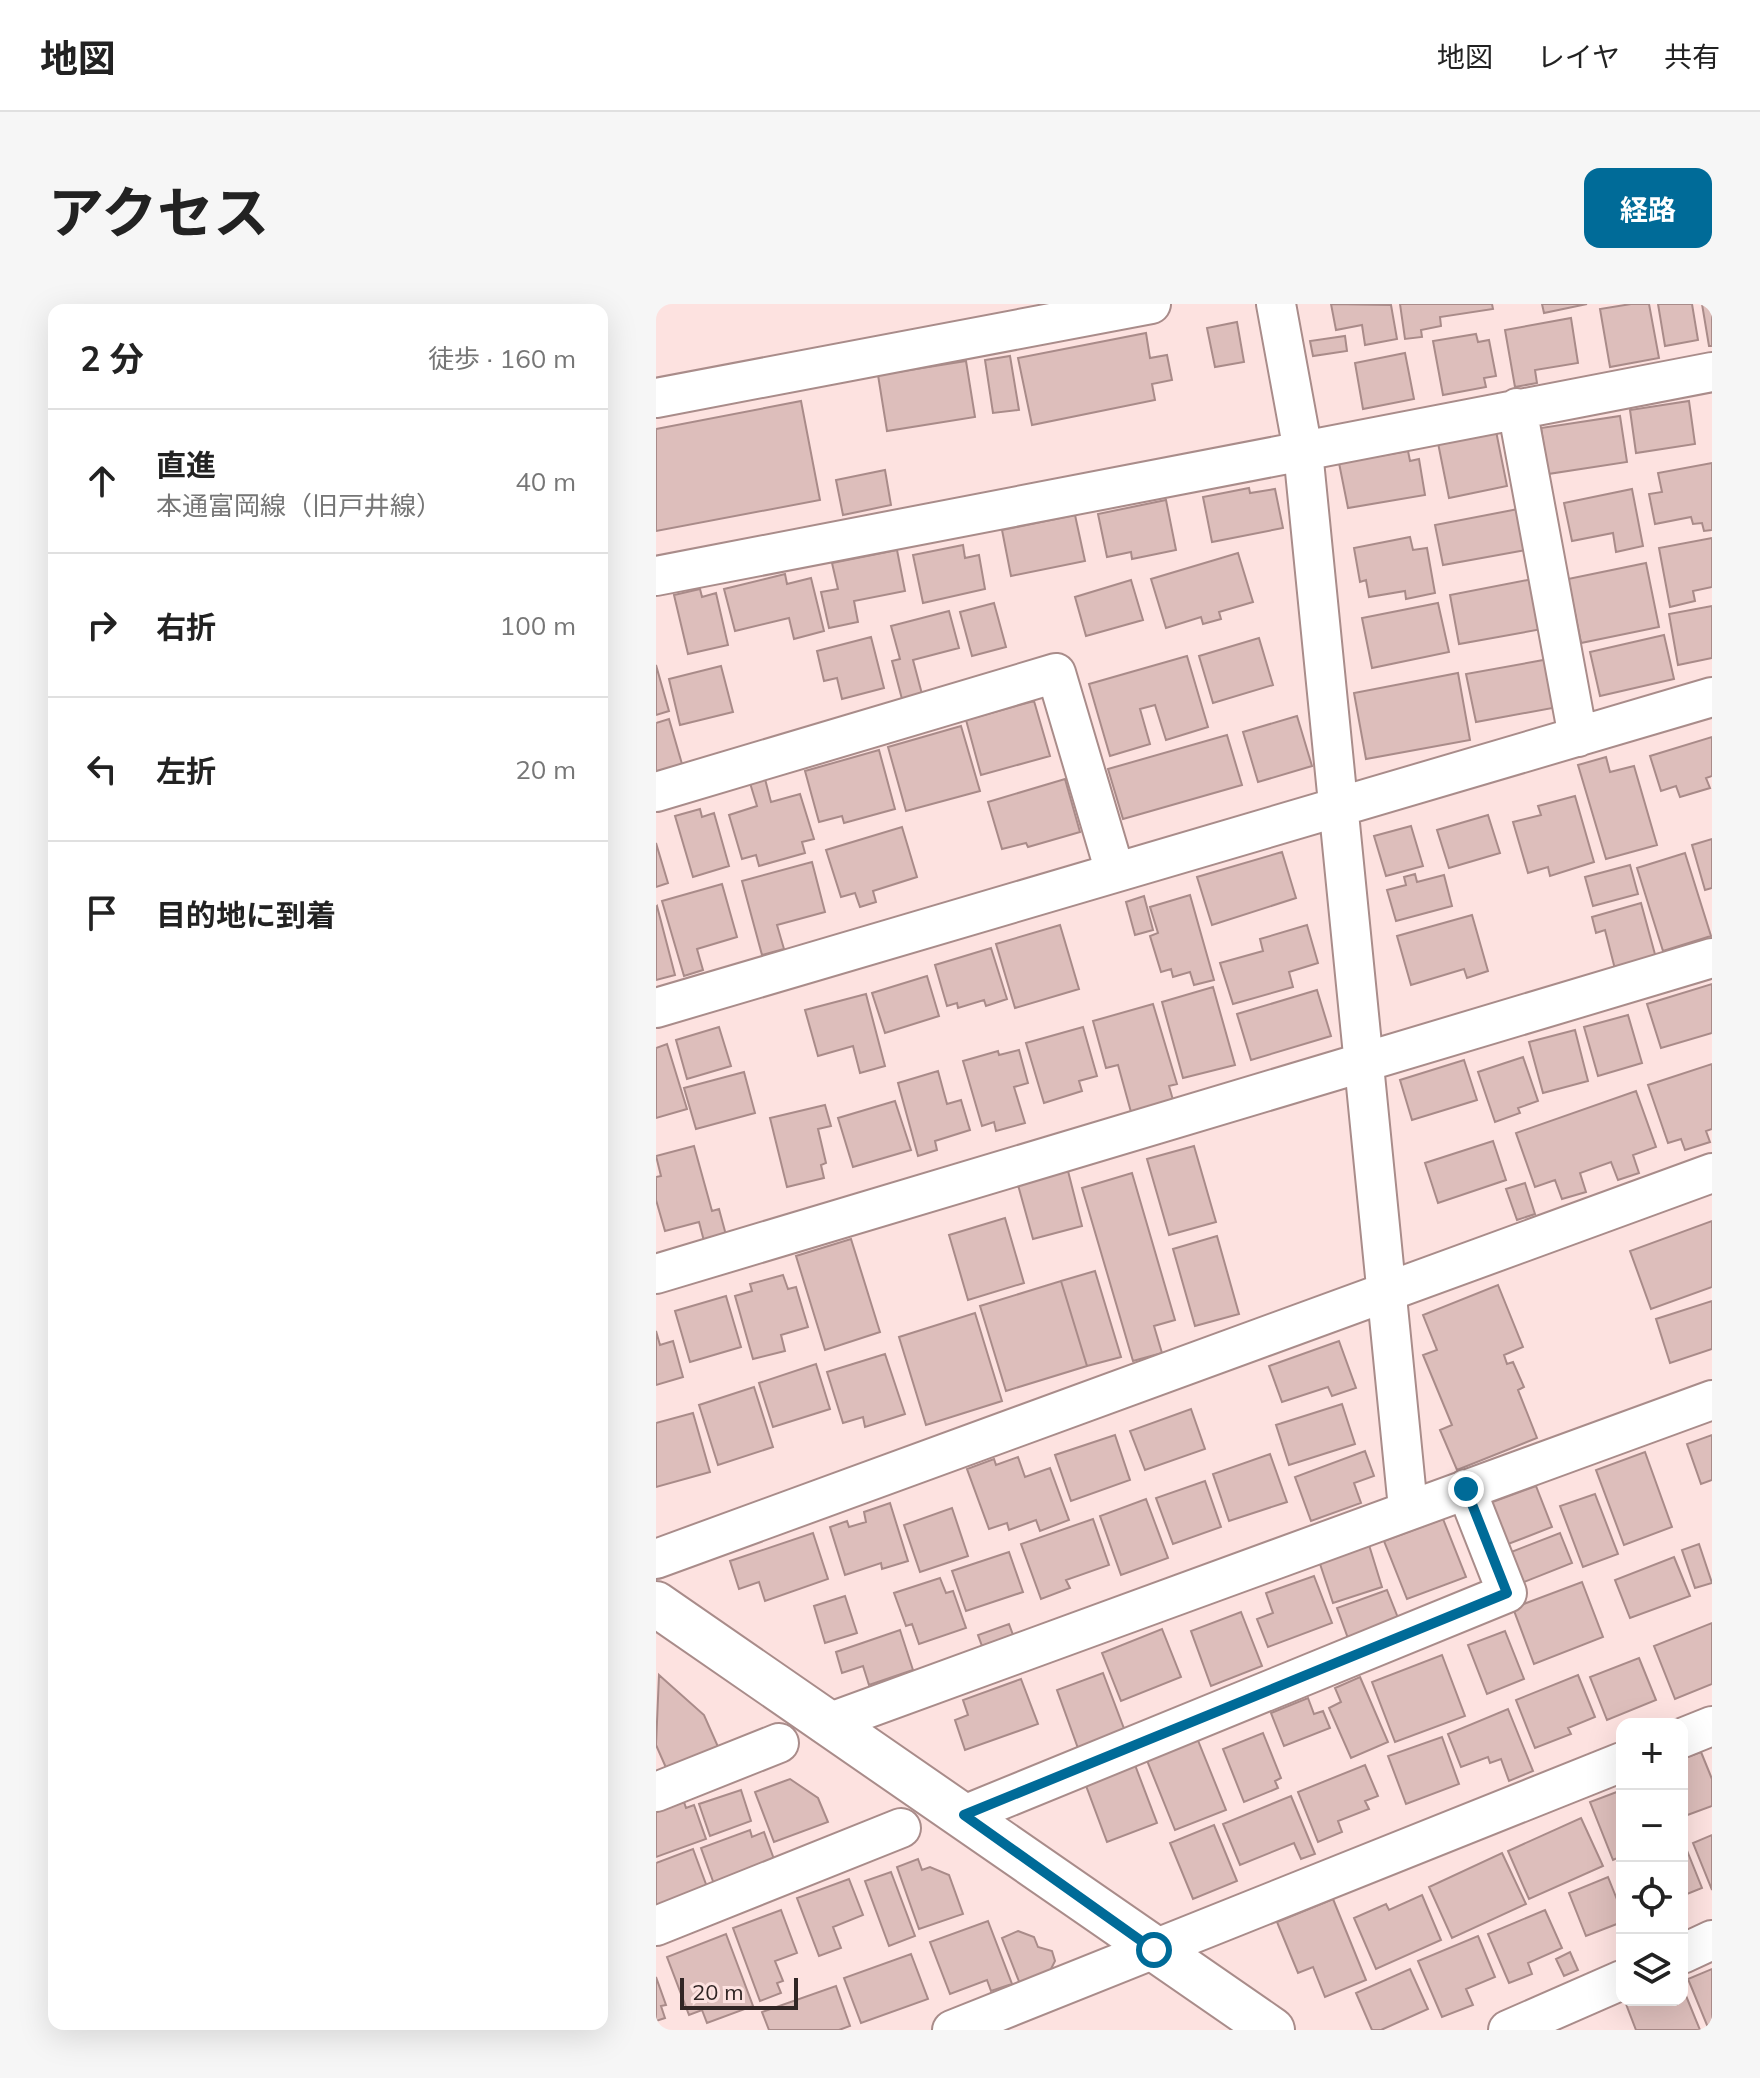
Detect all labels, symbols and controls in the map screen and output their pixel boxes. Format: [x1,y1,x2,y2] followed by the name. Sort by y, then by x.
[40,34,116,82] text: 地図
[1437,39,1493,74] text: 地図
[1537,39,1620,74] text: レイヤ
[1664,39,1720,74] text: 共有
[1584,168,1712,248] button: 経路
[48,177,269,247] text: アクセス
[80,337,144,380] text: 2 分
[428,342,576,375] text: 徒歩 · 160 m
[156,446,216,484] text: 直進
[80,459,124,503] icon: ahead
[515,465,576,498] text: 40 m
[156,489,442,522] text: 本通富岡線（旧戸井線）
[80,603,124,647] icon: right
[156,608,216,646] text: 右折
[500,609,576,642] text: 100 m
[80,747,124,791] icon: left
[156,752,216,790] text: 左折
[515,753,576,786] text: 20 m
[80,891,124,935] icon: arrive
[156,896,336,934] text: 目的地に到着
[1448,1471,1484,1507] route end
[1616,1718,1688,2006] map controls
[1616,1718,1688,1790] button: +
[1616,1790,1688,1862] button: −
[1616,1862,1688,1934] button: locate
[1136,1932,1172,1968] route start
[1616,1934,1688,2006] button: layers
[680,1974,798,2010] scale bar
[692,1978,743,2006] text: 20 m

